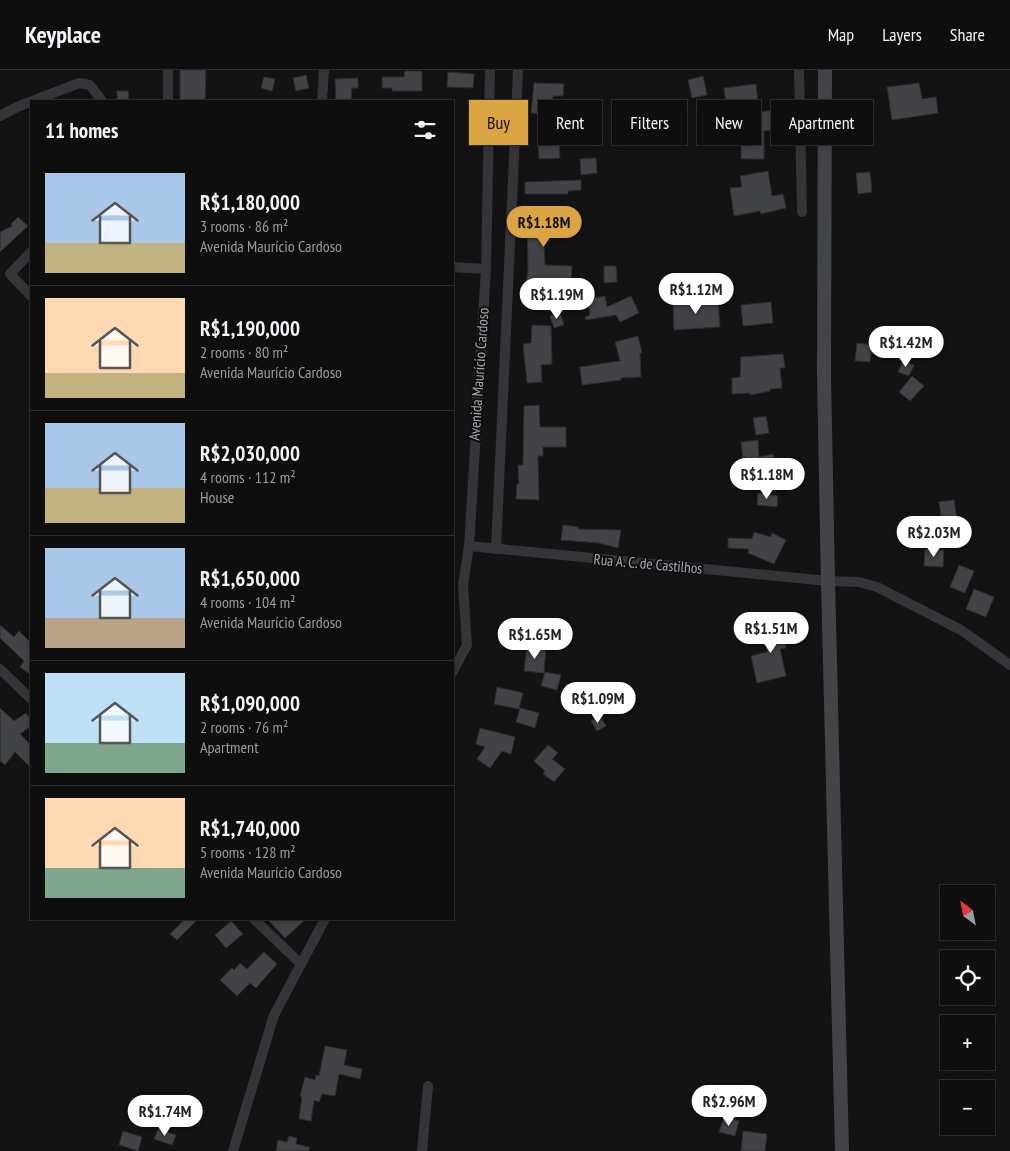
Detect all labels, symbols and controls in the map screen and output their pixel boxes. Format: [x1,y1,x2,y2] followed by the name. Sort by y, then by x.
[25,19,101,50] text: Keyplace
[828,23,854,46] text: Map
[882,23,922,46] text: Layers
[950,23,985,46] text: Share
[469,100,528,145] chip: Buy
[538,100,602,145] chip: Rent
[612,100,687,145] chip: Filters
[697,100,761,145] chip: New
[771,100,873,145] chip: Apartment
[411,116,439,144] icon: filters
[45,117,118,144] text: 11 homes
[200,189,300,216] text: R$1,180,000
[85,193,145,253] icon: home
[498,206,590,248] pin: R$1.18M
[518,212,570,232] text: R$1.18M
[200,216,288,236] text: 3 rooms · 86 m²
[200,236,342,256] text: Avenida Maurício Cardoso
[650,272,742,315] pin: R$1.12M
[511,278,603,320] pin: R$1.19M
[670,279,722,299] text: R$1.12M
[531,284,583,304] text: R$1.19M
[464,307,493,441] street label: Avenida Maurício Cardoso
[200,315,300,342] text: R$1,190,000
[85,318,145,378] icon: home
[860,326,952,368] pin: R$1.42M
[880,332,932,352] text: R$1.42M
[200,342,288,362] text: 2 rooms · 80 m²
[200,362,342,382] text: Avenida Maurício Cardoso
[200,440,300,467] text: R$2,030,000
[85,443,145,503] icon: home
[721,458,813,500] pin: R$1.18M
[741,464,793,484] text: R$1.18M
[200,467,296,487] text: 4 rooms · 112 m²
[200,487,234,507] text: House
[888,516,980,558] pin: R$2.03M
[908,522,960,542] text: R$2.03M
[593,549,703,578] street label: Rua A. C. de Castilhos
[200,565,300,592] text: R$1,650,000
[85,568,145,628] icon: home
[200,592,296,612] text: 4 rooms · 104 m²
[200,612,342,632] text: Avenida Maurício Cardoso
[725,612,817,654] pin: R$1.51M
[489,618,581,660] pin: R$1.65M
[745,618,797,638] text: R$1.51M
[509,624,561,644] text: R$1.65M
[552,682,644,724] pin: R$1.09M
[572,688,624,708] text: R$1.09M
[200,690,300,717] text: R$1,090,000
[85,693,145,753] icon: home
[200,717,288,737] text: 2 rooms · 76 m²
[200,737,259,757] text: Apartment
[200,815,300,842] text: R$1,740,000
[85,818,145,878] icon: home
[200,842,296,862] text: 5 rooms · 128 m²
[200,862,342,882] text: Avenida Maurício Cardoso
[940,885,995,940] north arrow
[940,885,995,1135] map controls
[940,950,995,1005] button: locate
[940,1015,995,1070] button: +
[940,1080,995,1135] button: −
[683,1084,775,1127] pin: R$2.96M
[703,1091,755,1111] text: R$2.96M
[119,1094,211,1137] pin: R$1.74M
[139,1101,191,1121] text: R$1.74M

